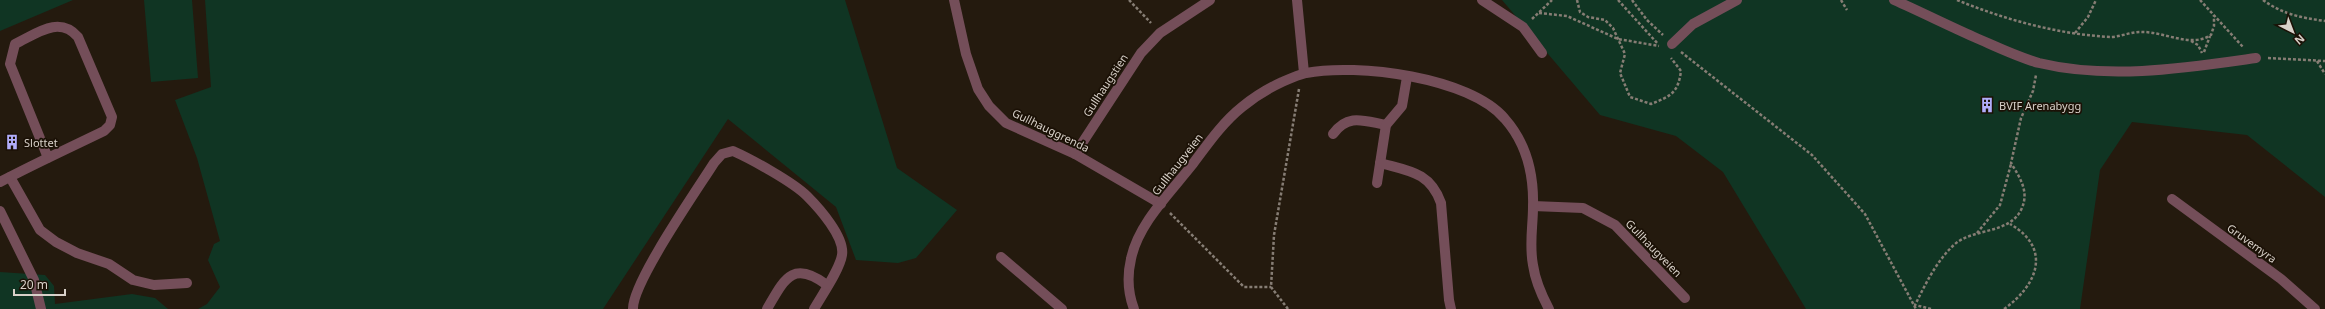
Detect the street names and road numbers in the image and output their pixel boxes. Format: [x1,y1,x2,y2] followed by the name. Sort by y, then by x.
[1079,51,1131,119] street label: Gullhaugstien
[1010,105,1092,155] street label: Gullhauggrenda
[1148,130,1206,198] street label: Gullhaugveien
[1623,216,1685,280] street label: Gullhaugveien
[2224,220,2280,266] street label: Gruvemyra

